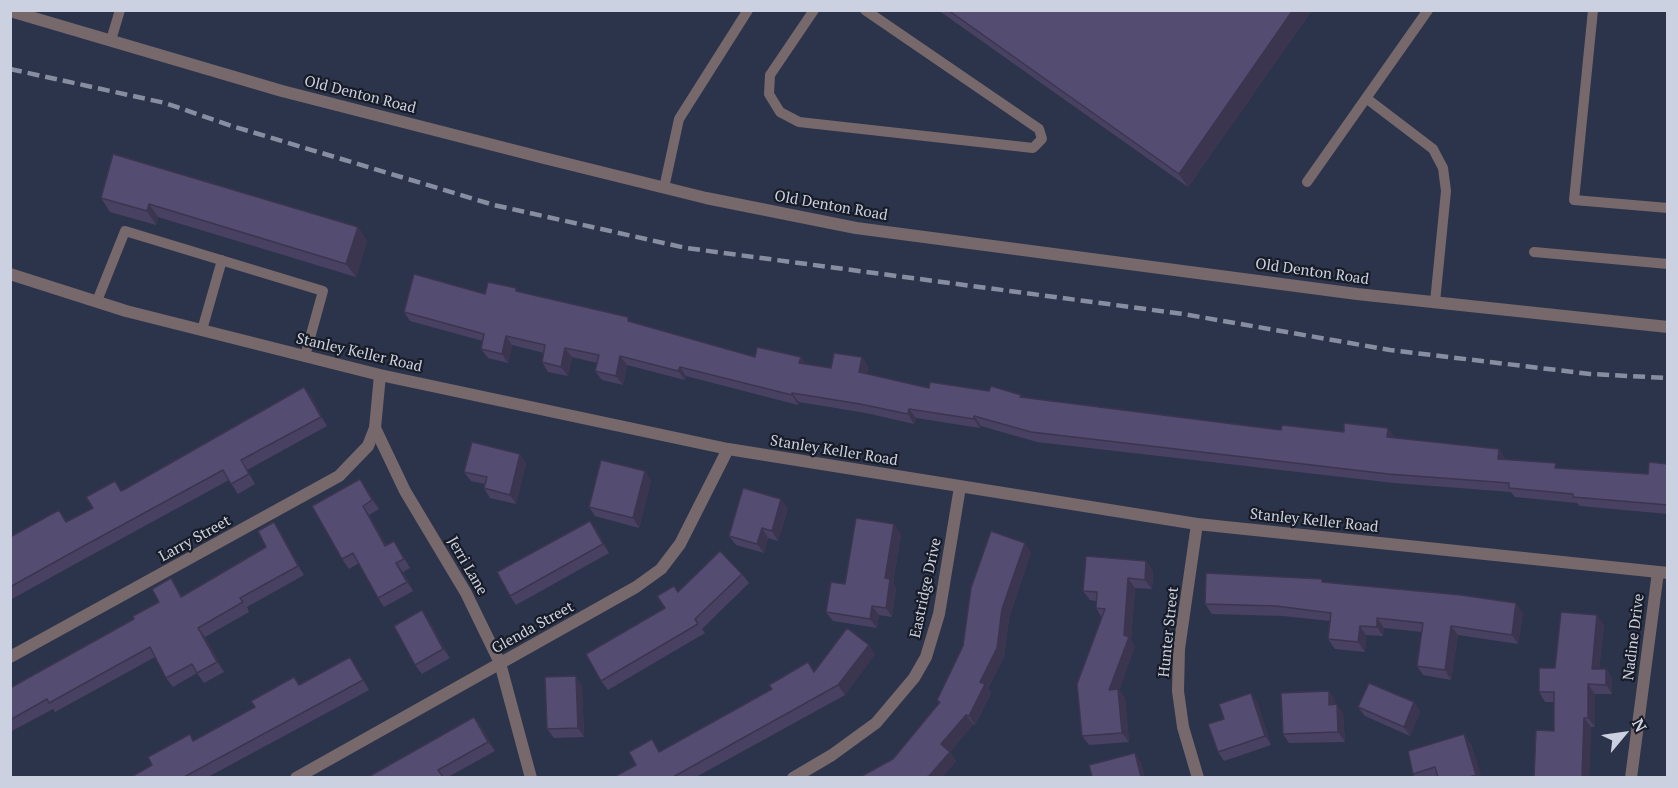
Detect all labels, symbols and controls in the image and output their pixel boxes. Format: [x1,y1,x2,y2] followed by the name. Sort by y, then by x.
[302,72,418,118] street label: Old Denton Road
[773,187,889,225] street label: Old Denton Road
[1254,255,1370,289] street label: Old Denton Road
[294,330,424,376] street label: Stanley Keller Road
[769,432,899,470] street label: Stanley Keller Road
[1249,505,1379,537] street label: Stanley Keller Road
[156,512,234,566] street label: Larry Street
[443,534,491,598] street label: Jerri Lane
[907,536,945,640] street label: Eastridge Drive
[1155,586,1183,678] street label: Hunter Street
[1620,593,1648,681] street label: Nadine Drive
[489,598,577,658] street label: Glenda Street
[1594,704,1654,764] north arrow
[1627,715,1652,736] text: N

